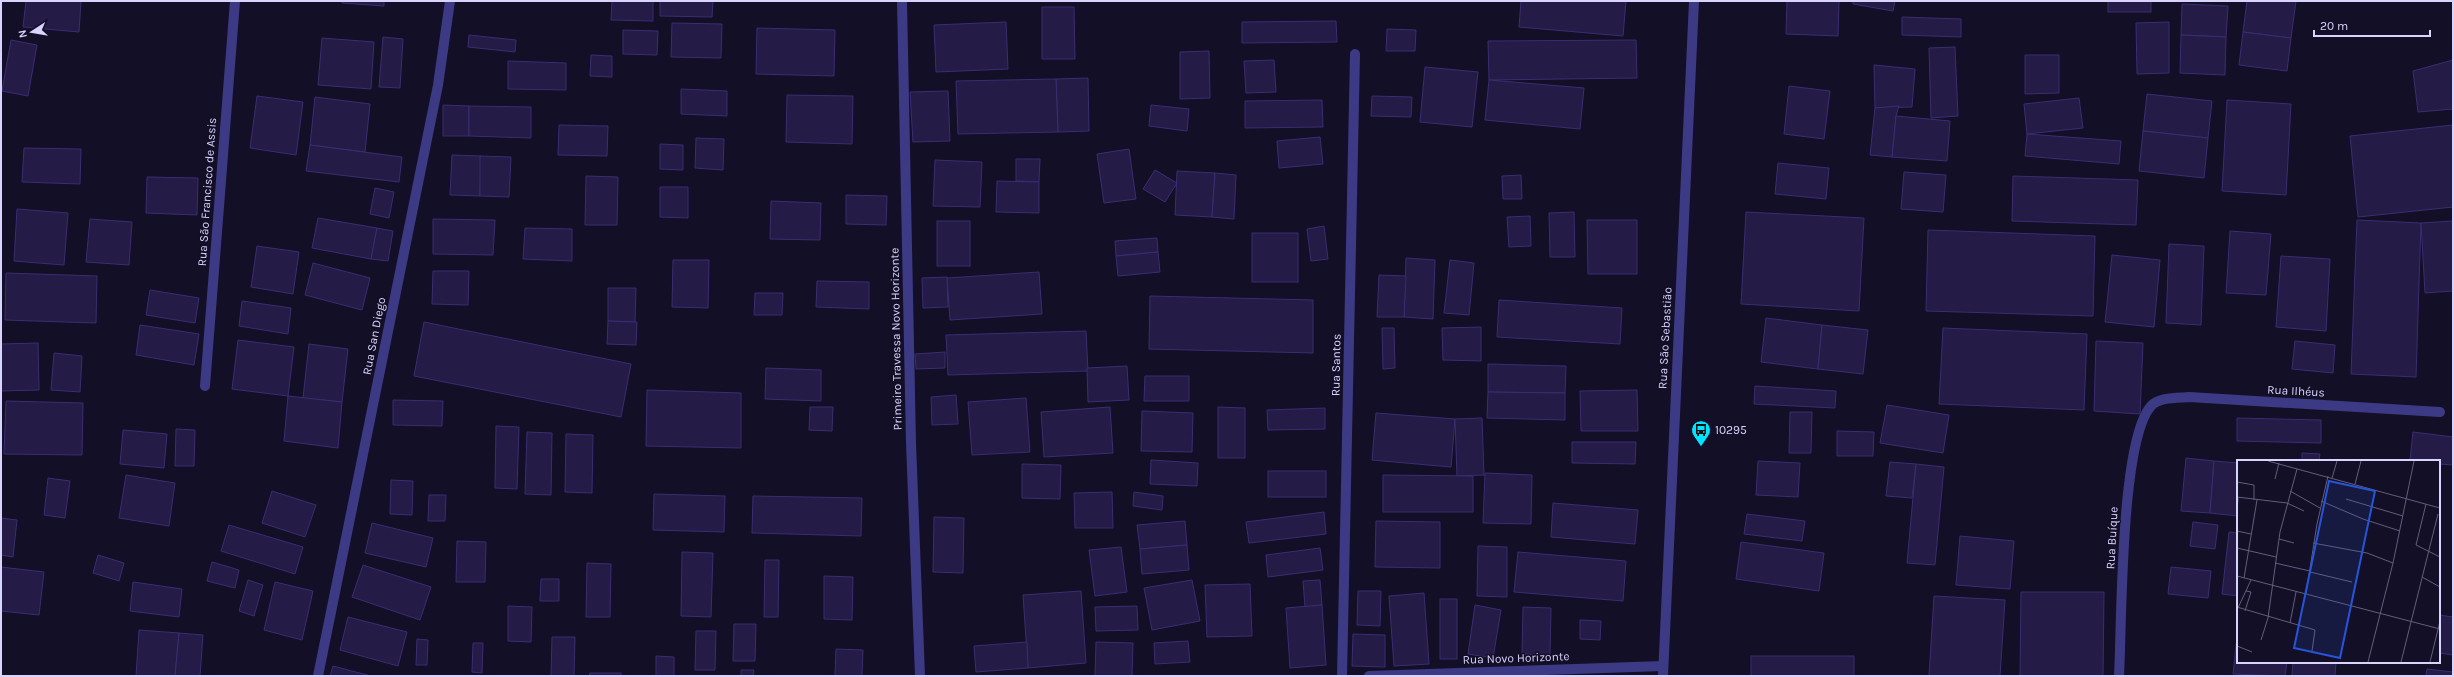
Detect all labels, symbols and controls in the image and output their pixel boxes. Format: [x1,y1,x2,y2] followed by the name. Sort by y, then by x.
[12,12,52,52] north arrow
[2314,12,2430,38] scale bar
[2320,19,2348,33] text: 20 m
[16,29,30,39] text: N
[195,117,219,267] street label: Rua São Francisco de Assis
[887,248,905,430] street label: Primeiro Travessa Novo Horizonte
[1655,287,1675,389] street label: Rua São Sebastião
[360,296,388,376] street label: Rua San Diego
[1328,334,1344,396] street label: Rua Santos
[2267,382,2325,400] street label: Rua Ilhéus
[1690,419,1712,447] bus stop icon: 10295
[1715,423,1747,437] place label: 10295
[2237,460,2440,663] inset map
[2103,506,2121,570] street label: Rua Buíque
[1462,649,1570,667] street label: Rua Novo Horizonte

